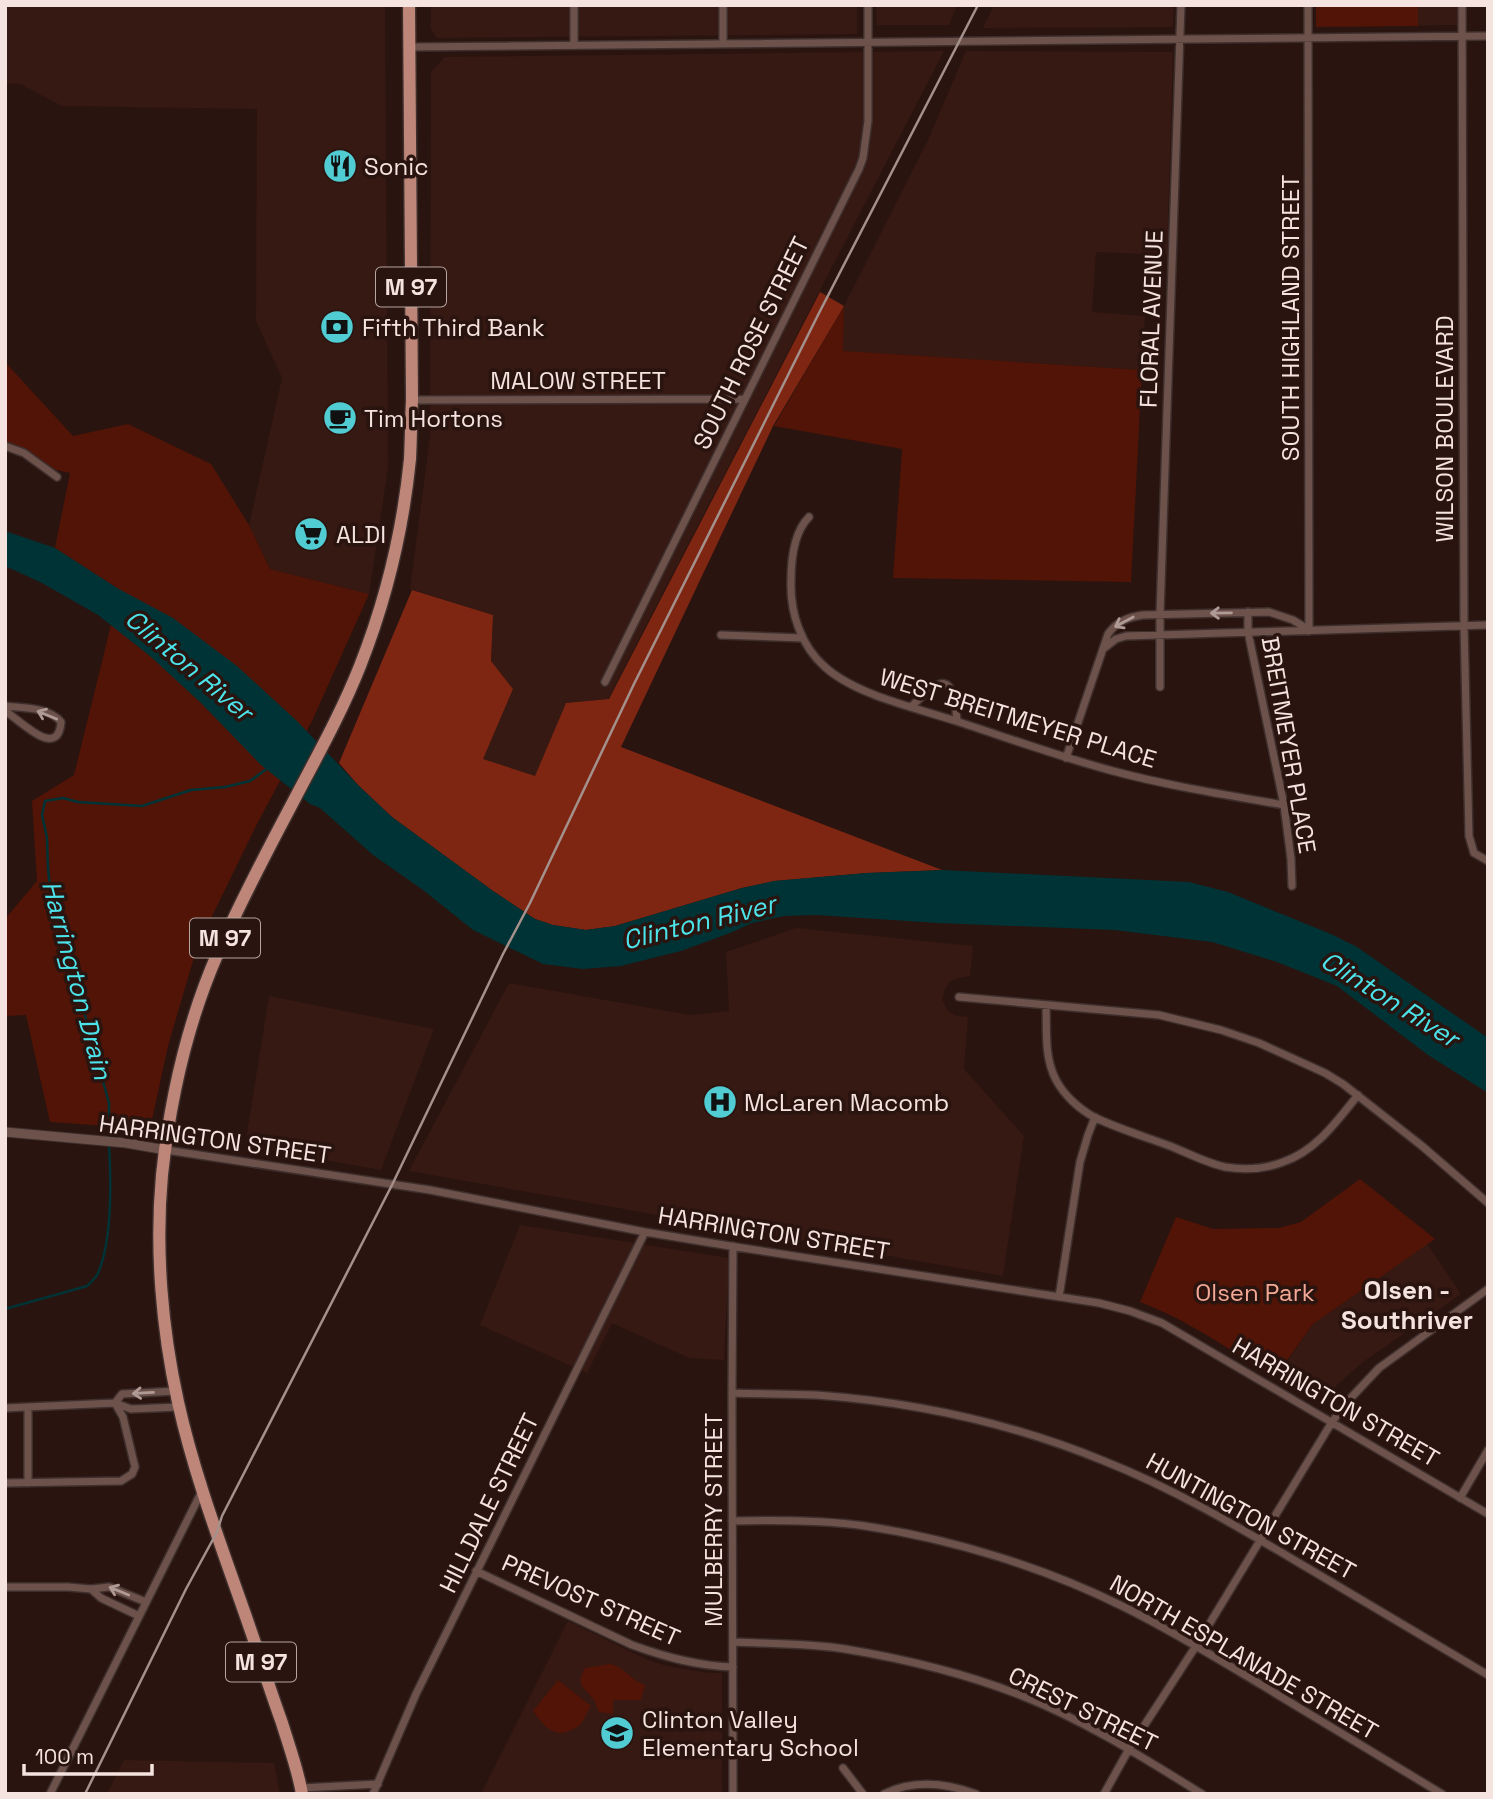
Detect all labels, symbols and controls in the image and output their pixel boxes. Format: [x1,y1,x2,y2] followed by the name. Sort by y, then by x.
[321,147,359,185] restaurant icon: Sonic
[364,151,429,182] place label: Sonic
[1275,175,1306,461] street label: SOUTH HIGHLAND STREET
[1132,230,1170,408] street label: FLORAL AVENUE
[686,232,816,454] street label: SOUTH ROSE STREET
[376,268,446,306] road number: M 97
[318,308,356,346] bank icon: Fifth Third Bank
[362,312,545,343] place label: Fifth Third Bank
[1429,315,1460,543] street label: WILSON BOULEVARD
[490,365,666,396] street label: MALOW STREET
[321,399,359,437] cafe icon: Tim Hortons
[364,403,503,434] place label: Tim Hortons
[292,515,330,553] supermarket icon: ALDI
[336,519,386,550] place label: ALDI
[118,602,262,730] water label: Clinton River
[1210,606,1233,619] one-way arrow
[1115,615,1135,629] one-way arrow
[1255,634,1323,856] street label: BREITMEYER PLACE
[876,661,1160,775] street label: WEST BREITMEYER PLACE
[37,707,59,720] one-way arrow
[34,877,120,1084] water label: Harrington Drain
[619,886,782,957] water label: Clinton River
[190,918,260,958] road number: M 97
[1315,943,1468,1057] water label: Clinton River
[701,1083,739,1121] hospital icon: McLaren Macomb
[744,1087,949,1118] place label: McLaren Macomb
[97,1107,333,1171] street label: HARRINGTON STREET
[656,1199,892,1267] street label: HARRINGTON STREET
[1341,1273,1473,1337] district label: Olsen - Southriver
[1195,1277,1315,1308] park label: Olsen Park
[1227,1330,1445,1474] street label: HARRINGTON STREET
[132,1387,155,1400] one-way arrow
[432,1408,546,1598] street label: HILLDALE STREET
[698,1413,729,1627] street label: MULBERRY STREET
[1141,1446,1361,1586] street label: HUNTINGTON STREET
[497,1547,685,1653] street label: PREVOST STREET
[1104,1567,1384,1747] street label: NORTH ESPLANADE STREET
[109,1584,131,1597] one-way arrow
[226,1642,296,1681] road number: M 97
[1003,1660,1163,1758] street label: CREST STREET
[642,1704,859,1763] place label: Clinton Valley Elementary School
[598,1714,636,1752] school or university icon: Clinton Valley Elementary School
[24,1732,152,1776] scale bar
[35,1743,94,1770] text: 100 m

